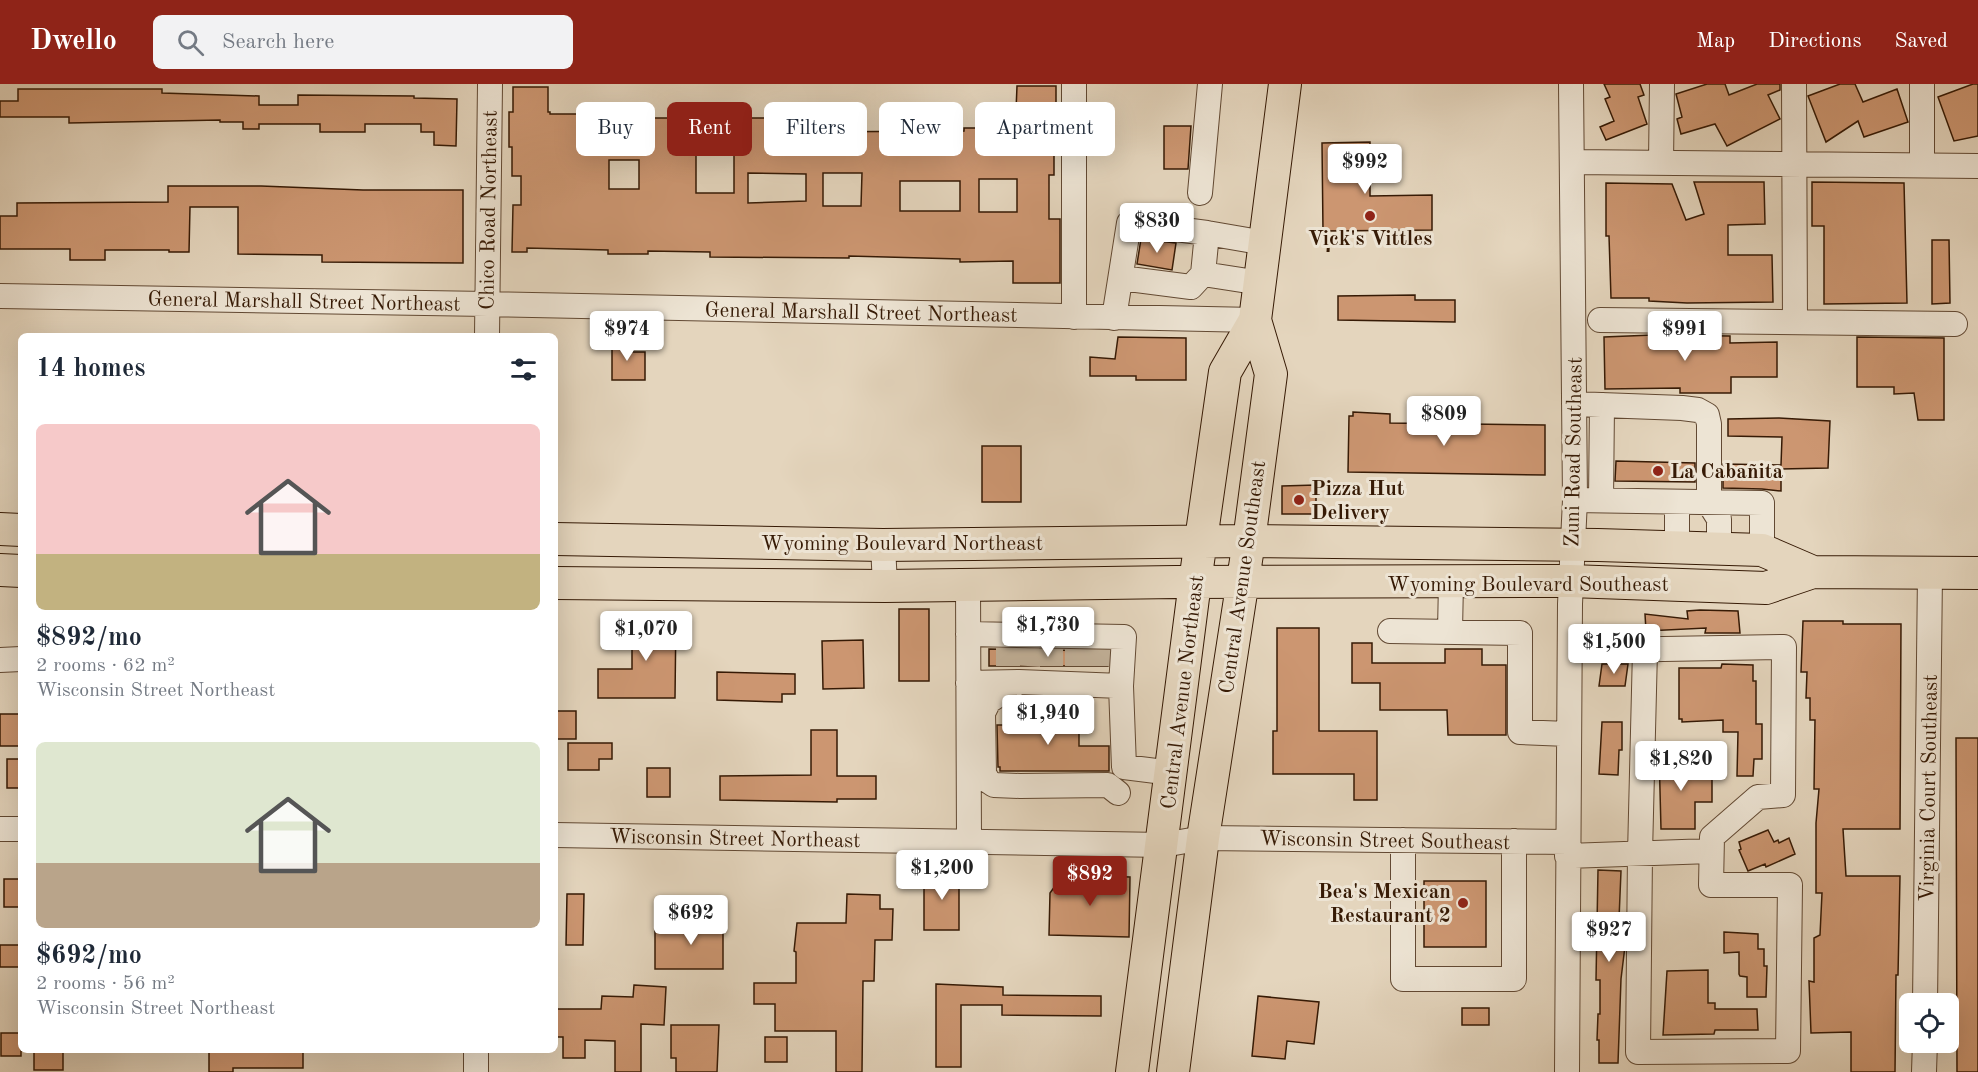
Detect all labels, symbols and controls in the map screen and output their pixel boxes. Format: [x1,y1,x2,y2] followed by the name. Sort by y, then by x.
[153,15,573,69] search box
[174,26,207,59] icon: search
[30,28,117,56] text: Dwello
[222,31,334,53] text: Search here
[1696,31,1735,52] text: Map
[1768,31,1862,52] text: Directions
[1895,31,1948,52] text: Saved
[576,102,655,156] chip: Buy
[667,102,752,156] chip: Rent
[764,102,867,156] chip: Filters
[879,102,963,156] chip: New
[975,102,1115,156] chip: Apartment
[477,110,502,310] street label: Chico Road Northeast
[1329,144,1401,195] pin: $992
[1342,153,1388,173] text: $992
[1121,203,1193,254] pin: $830
[1363,209,1377,223] marker: Vick's Vittles
[1134,212,1180,232] text: $830
[1308,229,1432,250] place label: Vick's Vittles
[147,289,461,316] street label: General Marshall Street Northeast
[704,300,1018,327] street label: General Marshall Street Northeast
[591,311,663,362] pin: $974
[1649,311,1721,362] pin: $991
[604,320,650,340] text: $974
[1662,320,1708,340] text: $991
[507,353,540,386] icon: filters
[36,356,145,382] text: 14 homes
[1562,357,1587,547] street label: Zuni Road Southeast
[1408,396,1480,447] pin: $809
[1421,405,1467,425] text: $809
[1217,459,1270,695] street label: Central Avenue Southeast
[1670,462,1783,483] place label: La Cabañita
[234,463,342,571] icon: home
[1651,464,1665,478] marker: La Cabañita
[1311,479,1405,524] place label: Pizza Hut Delivery
[1292,493,1306,507] marker: Pizza Hut Delivery
[761,534,1043,555] street label: Wyoming Boulevard Northeast
[1159,574,1208,811] street label: Central Avenue Northeast
[1387,575,1669,596] street label: Wyoming Boulevard Southeast
[999,607,1097,658] pin: $1,730
[597,611,695,662] pin: $1,070
[1016,616,1080,636] text: $1,730
[614,620,678,640] text: $1,070
[1565,624,1663,675] pin: $1,500
[36,625,142,651] text: $892/mo
[1582,633,1646,653] text: $1,500
[36,656,175,676] text: 2 rooms · 62 m²
[1917,674,1942,902] street label: Virginia Court Southeast
[36,681,275,701] text: Wisconsin Street Northeast
[999,695,1097,746] pin: $1,940
[1016,704,1080,724] text: $1,940
[1632,741,1730,792] pin: $1,820
[1649,750,1713,770] text: $1,820
[234,781,342,889] icon: home
[609,827,861,852] street label: Wisconsin Street Northeast
[1259,829,1510,854] street label: Wisconsin Street Southeast
[893,850,991,901] pin: $1,200
[1054,856,1126,907] pin: $892
[910,859,974,879] text: $1,200
[1067,865,1113,885] text: $892
[1318,882,1451,927] place label: Bea's Mexican Restaurant 2
[655,895,727,946] pin: $692
[1456,896,1470,910] marker: Bea's Mexican Restaurant 2
[668,904,714,924] text: $692
[1573,912,1645,963] pin: $927
[1586,921,1632,941] text: $927
[36,943,142,969] text: $692/mo
[36,974,175,994] text: 2 rooms · 56 m²
[1899,993,1959,1053] map controls
[1899,993,1959,1053] button: locate
[36,999,275,1019] text: Wisconsin Street Northeast

